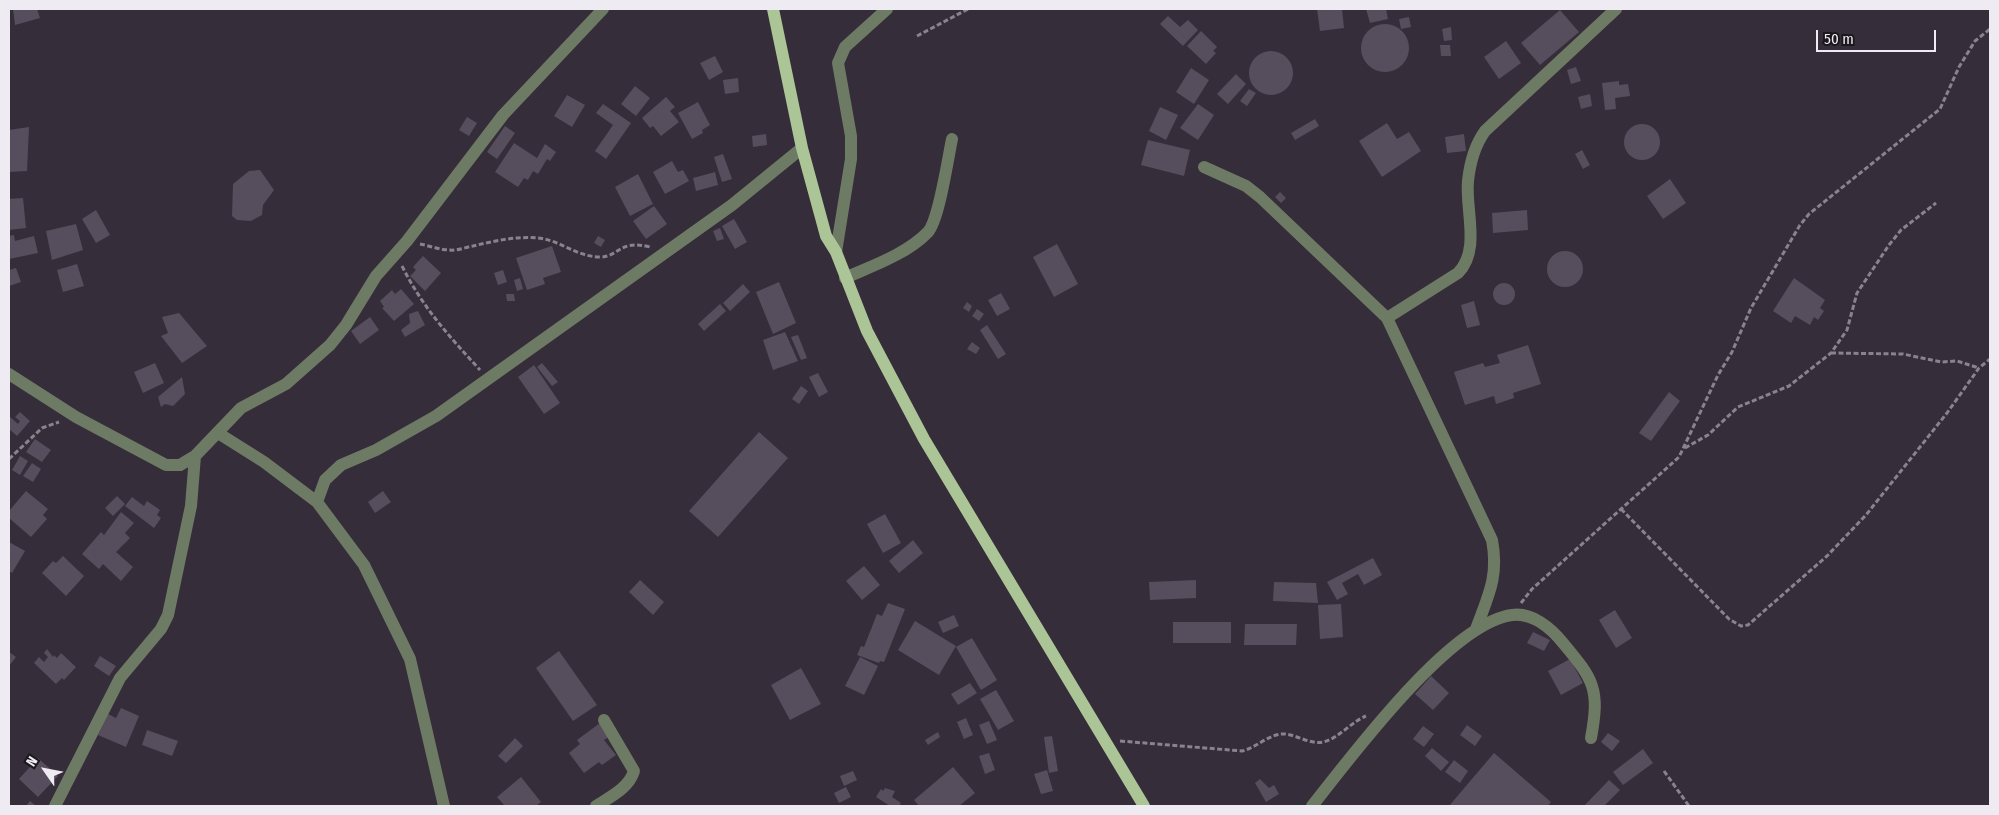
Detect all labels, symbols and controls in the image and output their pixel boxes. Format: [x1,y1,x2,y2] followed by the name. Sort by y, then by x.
[1819,20,1939,52] scale bar
[1824,30,1854,48] text: 50 m
[20,745,70,795] north arrow
[23,753,41,770] text: N

